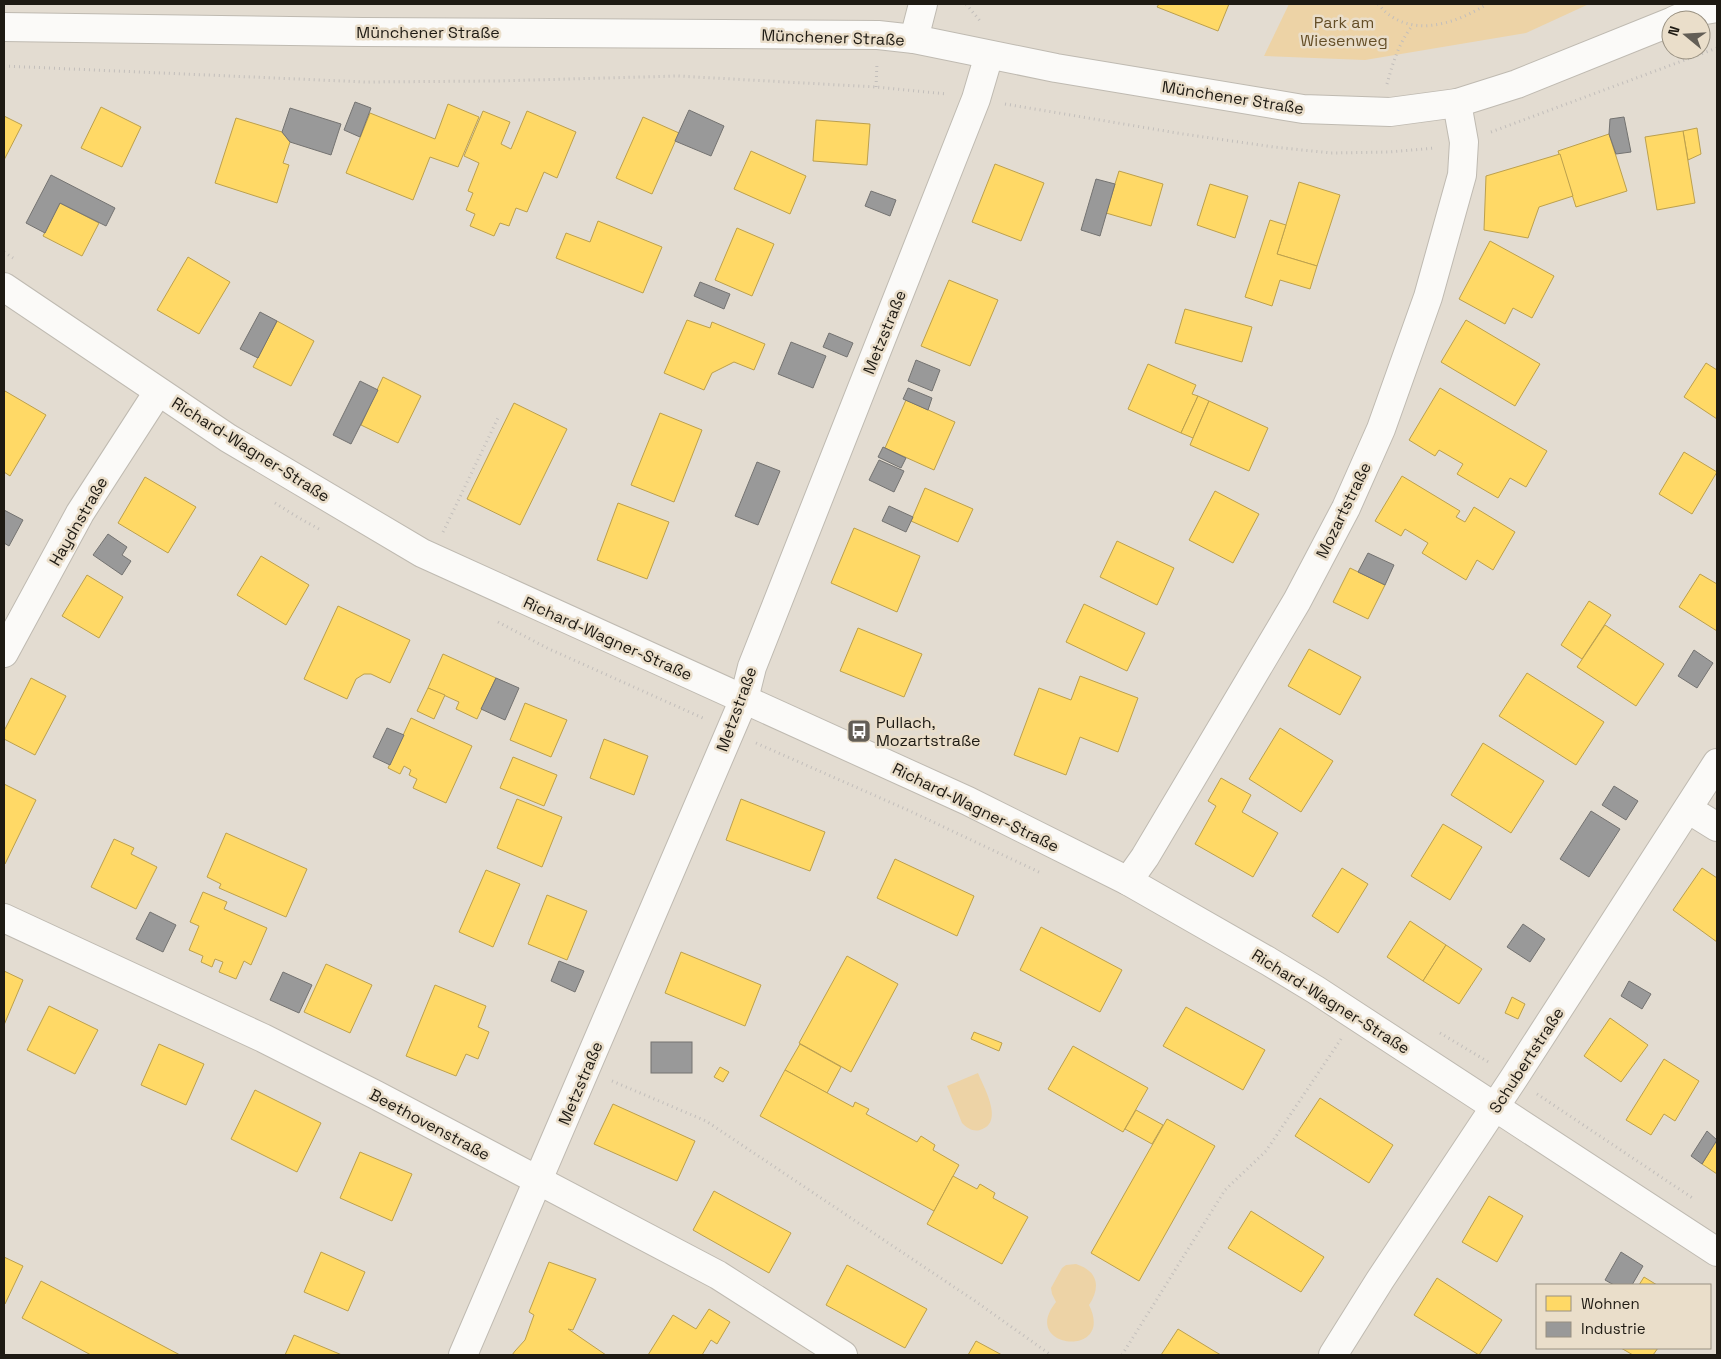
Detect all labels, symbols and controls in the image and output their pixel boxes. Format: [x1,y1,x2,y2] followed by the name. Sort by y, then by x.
[1661,10,1711,60] north arrow
[1300,12,1388,51] park label: Park am Wiesenweg
[356,22,500,43] street label: Münchener Straße
[1664,24,1684,38] text: N
[761,25,905,50] street label: Münchener Straße
[1160,76,1305,119] street label: Münchener Straße
[858,287,911,377] street label: Metzstraße
[168,392,334,507] street label: Richard-Wagner-Straße
[1311,459,1376,562] street label: Mozartstraße
[44,473,112,570] street label: Haydnstraße
[520,592,695,685] street label: Richard-Wagner-Straße
[711,664,762,754] street label: Metzstraße
[876,712,980,751] place label: Pullach, Mozartstraße
[846,718,872,744] bus stop icon: Pullach, Mozartstraße
[889,758,1062,857] street label: Richard-Wagner-Straße
[1248,944,1414,1059] street label: Richard-Wagner-Straße
[1484,1003,1568,1117] street label: Schubertstraße
[553,1038,607,1128] street label: Metzstraße
[366,1084,494,1165] street label: Beethovenstraße
[1536,1284,1711,1349] legend
[1581,1294,1640,1313] text: Wohnen
[1581,1319,1646,1338] text: Industrie

